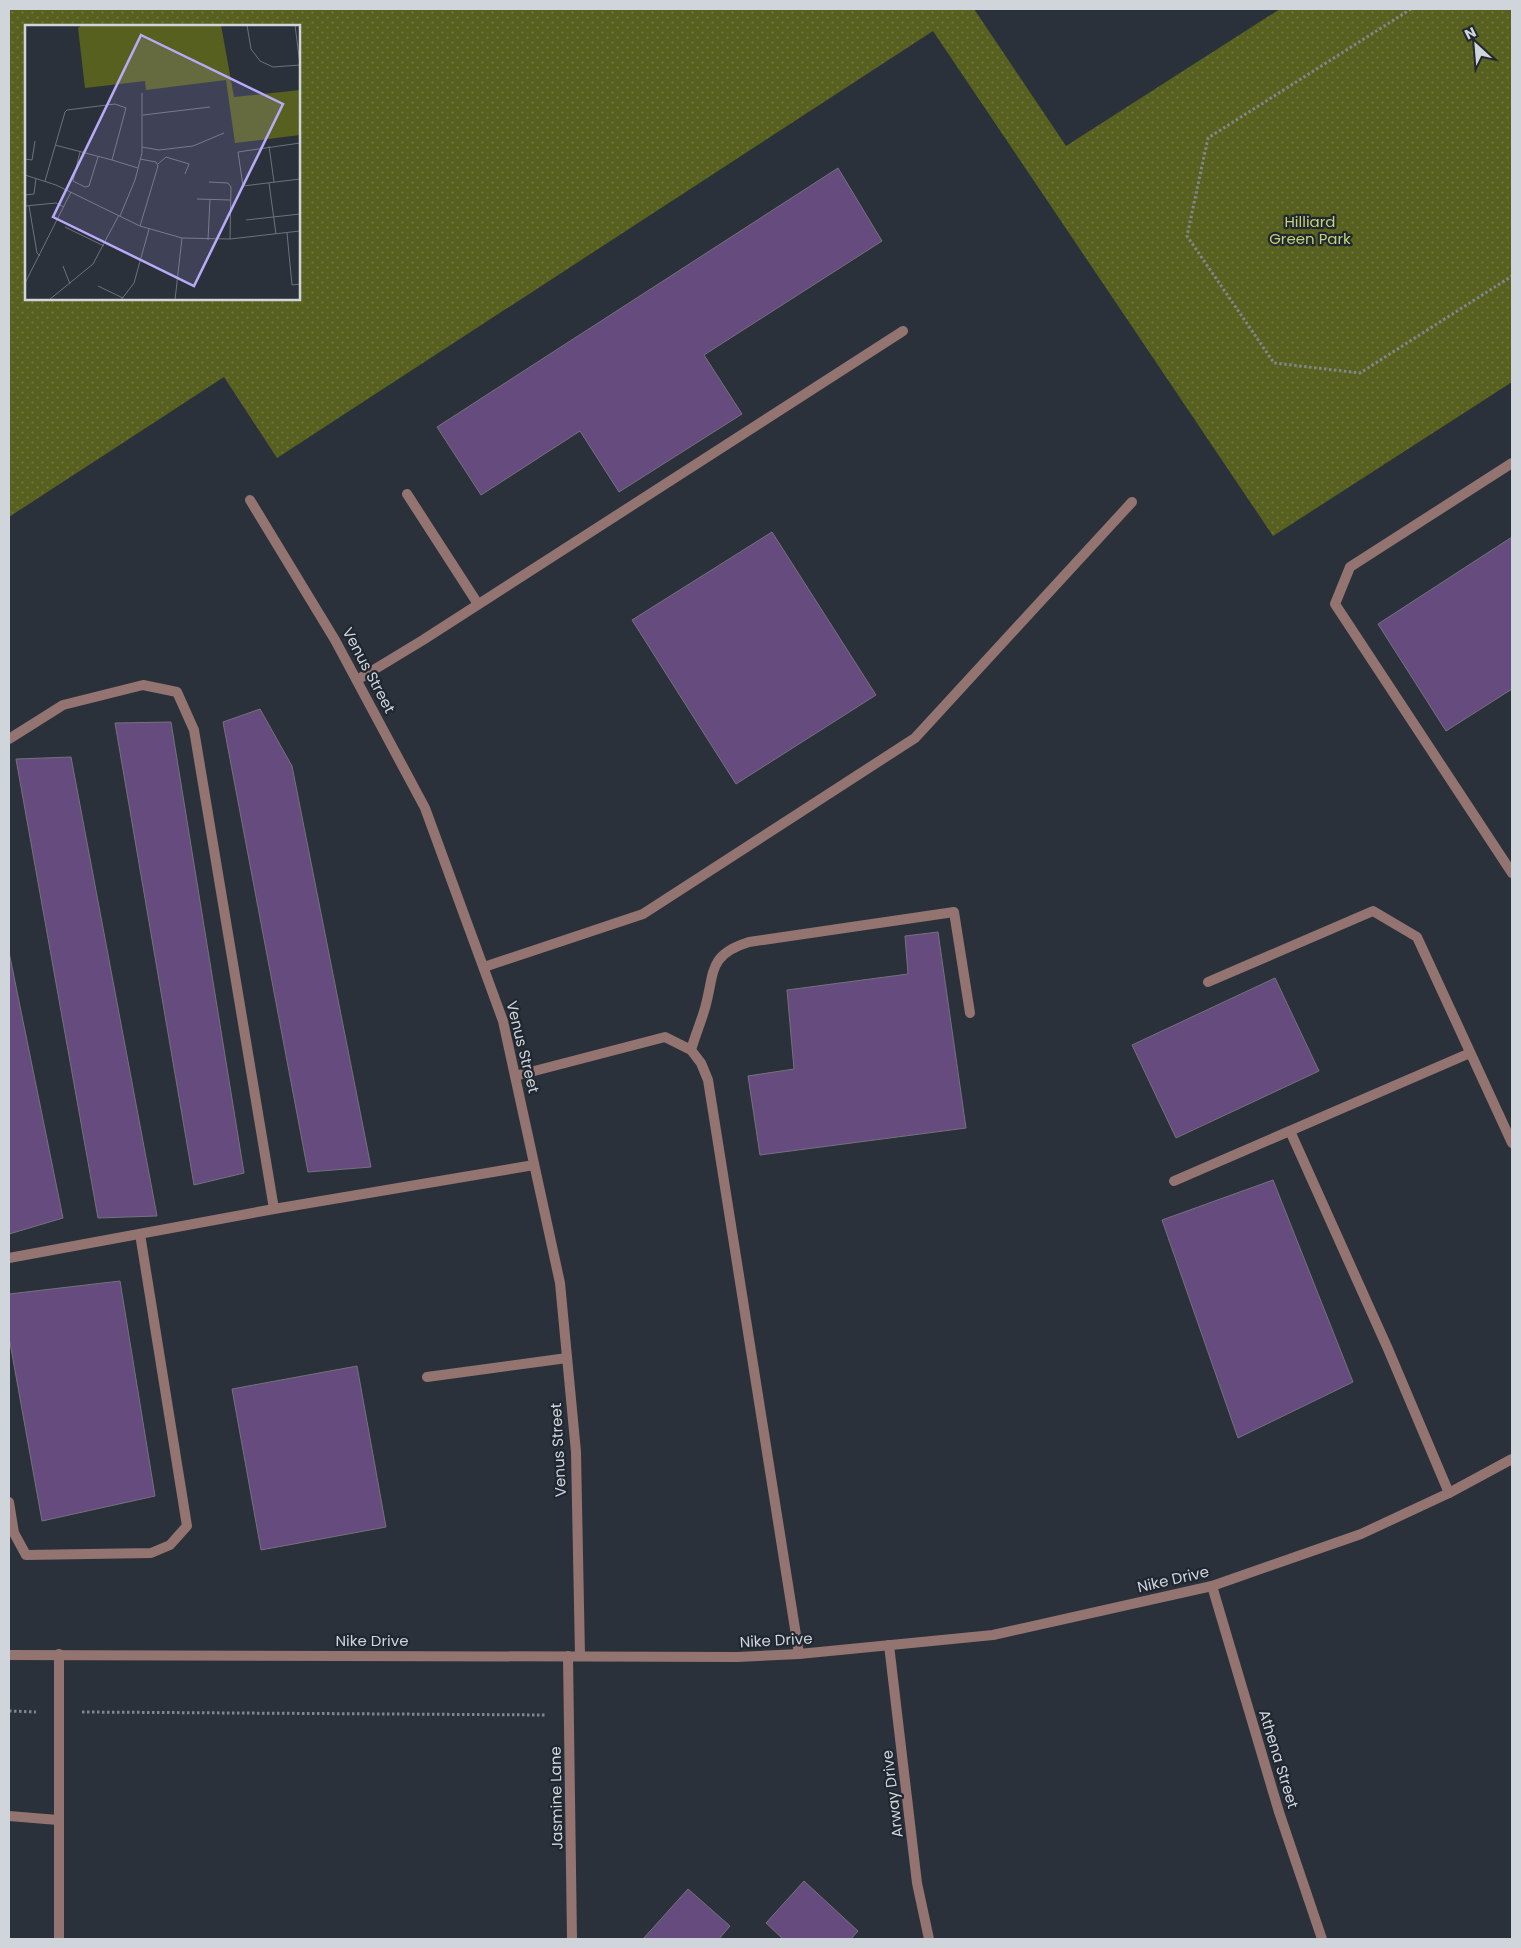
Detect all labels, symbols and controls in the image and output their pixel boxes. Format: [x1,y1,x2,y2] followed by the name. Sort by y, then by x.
[1451,20,1501,70] north arrow
[1461,22,1479,45] text: N
[25,25,300,300] inset map
[1269,211,1351,249] park label: Hilliard Green Park
[338,623,400,717] street label: Venus Street
[501,999,545,1095] street label: Venus Street
[545,1402,571,1498] street label: Venus Street
[1135,1561,1211,1597] street label: Nike Drive
[739,1628,813,1652] street label: Nike Drive
[336,1630,408,1651] street label: Nike Drive
[1254,1707,1304,1811] street label: Athena Street
[545,1746,567,1850] street label: Jasmine Lane
[876,1749,908,1839] street label: Arway Drive

